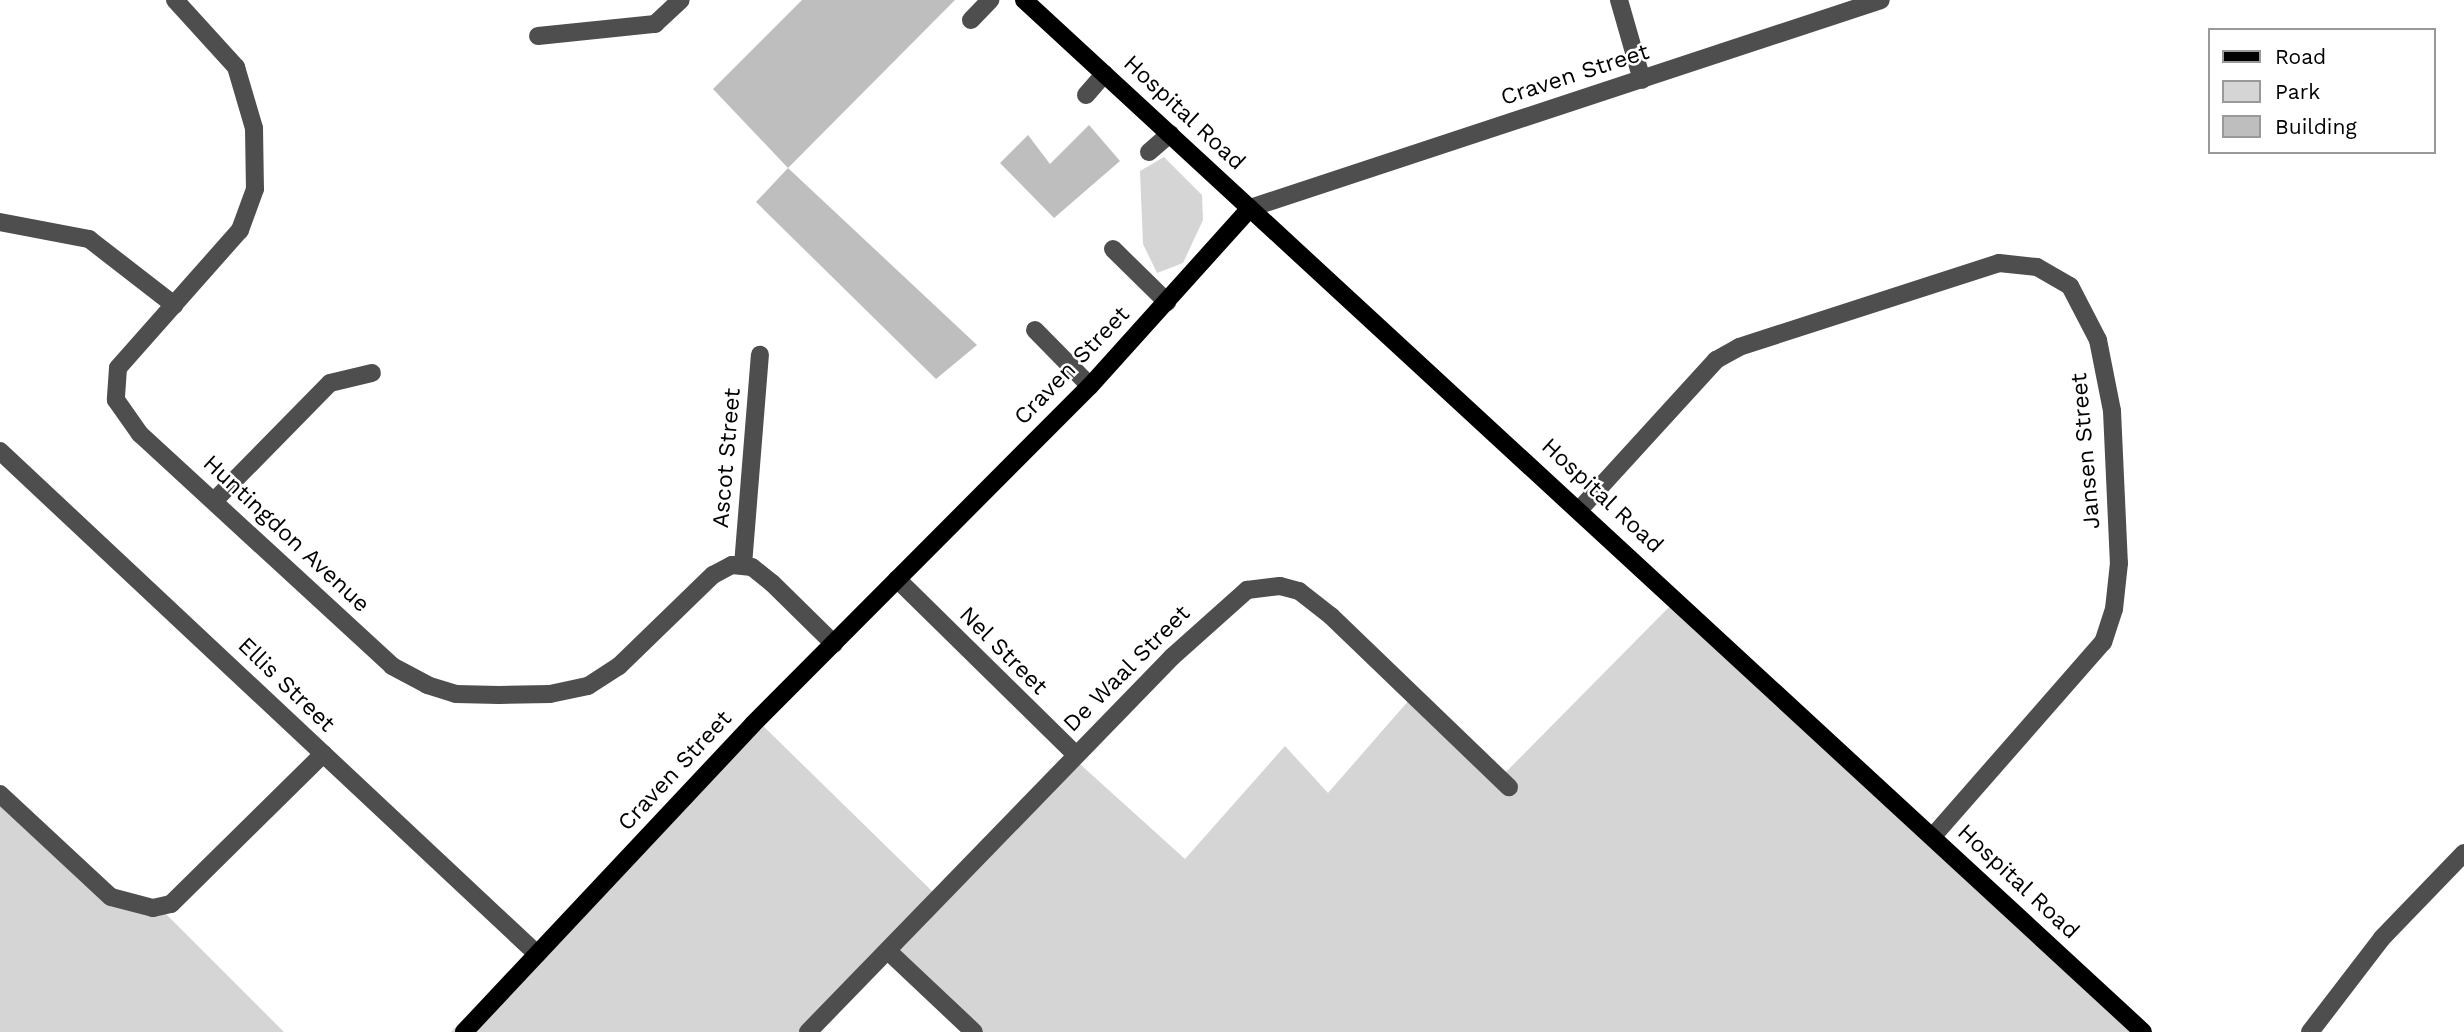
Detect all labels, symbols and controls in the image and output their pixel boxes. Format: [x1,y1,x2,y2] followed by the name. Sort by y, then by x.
[2208,28,2436,154] legend
[1498,38,1652,112] street label: Craven Street
[2275,44,2326,69] text: Road
[1117,49,1251,177] street label: Hospital Road
[2275,79,2320,104] text: Park
[2275,114,2357,139] text: Building
[1009,301,1135,431] street label: Craven Street
[2065,372,2107,530] street label: Jansen Street
[707,387,747,529] street label: Ascot Street
[1535,432,1669,560] street label: Hospital Road
[197,449,375,619] street label: Huntingdon Avenue
[1057,599,1197,739] street label: De Waal Street
[953,601,1053,701] street label: Nel Street
[232,632,340,738] street label: Ellis Street
[612,705,738,837] street label: Craven Street
[1951,818,2085,946] street label: Hospital Road

